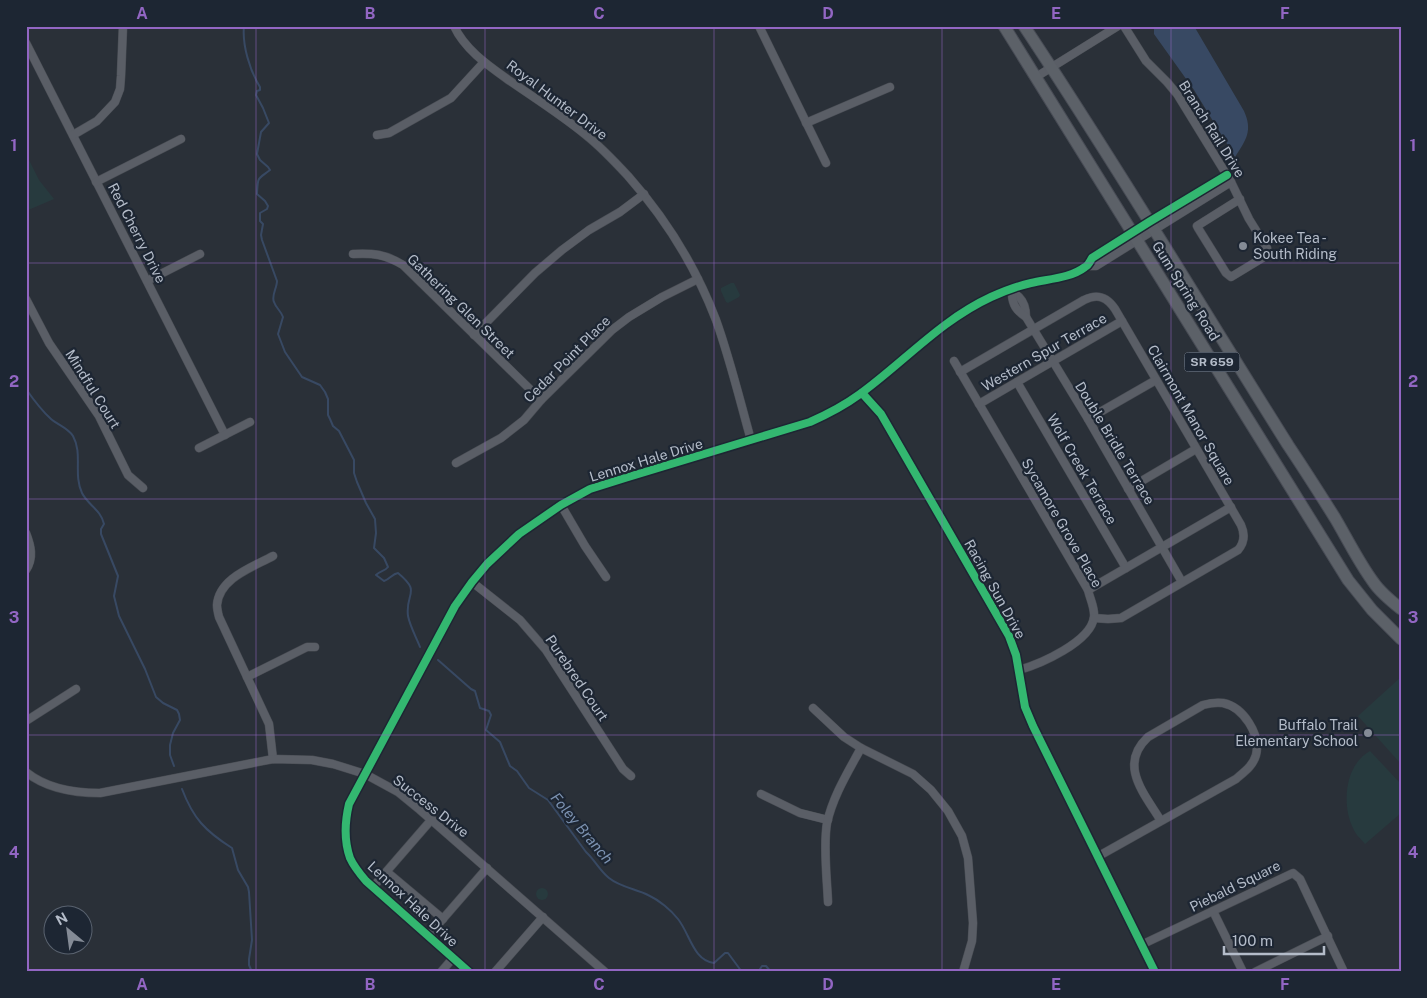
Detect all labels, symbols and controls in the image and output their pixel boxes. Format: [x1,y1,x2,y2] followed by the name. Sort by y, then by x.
[136,4,148,23] text: A
[365,4,376,23] text: B
[593,4,605,23] text: C
[822,4,834,23] text: D
[1051,4,1061,23] text: E
[1280,4,1290,23] text: F
[503,57,611,143] street label: Royal Hunter Drive
[1176,78,1248,180] street label: Branch Rail Drive
[11,136,17,155] text: 1
[1410,136,1416,155] text: 1
[105,180,169,286] street label: Red Cherry Drive
[1253,230,1337,262] place label: Kokee Tea - South Riding
[1149,238,1223,344] street label: Gum Spring Road
[1237,240,1249,252] marker: Kokee Tea - South Riding
[404,251,518,361] street label: Gathering Glen Street
[979,310,1109,394] street label: Western Spur Terrace
[520,312,614,406] street label: Cedar Point Place
[1144,342,1238,488] street label: Clairmont Manor Square
[62,346,124,432] street label: Mindful Court
[1184,352,1240,372] road number: SR 659
[9,372,19,391] text: 2
[1408,372,1418,391] text: 2
[1072,379,1158,507] street label: Double Bridle Terrace
[1044,411,1120,527] street label: Wolf Creek Terrace
[587,435,705,485] street label: Lennox Hale Drive
[1018,456,1106,591] street label: Sycamore Grove Place
[961,537,1029,641] street label: Racing Sun Drive
[9,608,19,627] text: 3
[1408,608,1418,627] text: 3
[542,632,612,724] street label: Purebred Court
[1235,717,1358,749] place label: Buffalo Trail Elementary School
[1362,727,1374,739] marker: Buffalo Trail Elementary School
[390,772,472,841] street label: Success Drive
[547,789,617,867] water label: Foley Branch
[9,843,20,862] text: 4
[1408,843,1419,862] text: 4
[1187,857,1283,915] street label: Piebald Square
[365,858,462,950] street label: Lennox Hale Drive
[42,906,92,956] north arrow
[53,909,70,928] text: N
[1224,923,1324,955] scale bar
[1232,932,1273,949] text: 100 m
[136,975,148,994] text: A
[365,975,376,994] text: B
[593,975,605,994] text: C
[822,975,834,994] text: D
[1051,975,1061,994] text: E
[1280,975,1290,994] text: F

